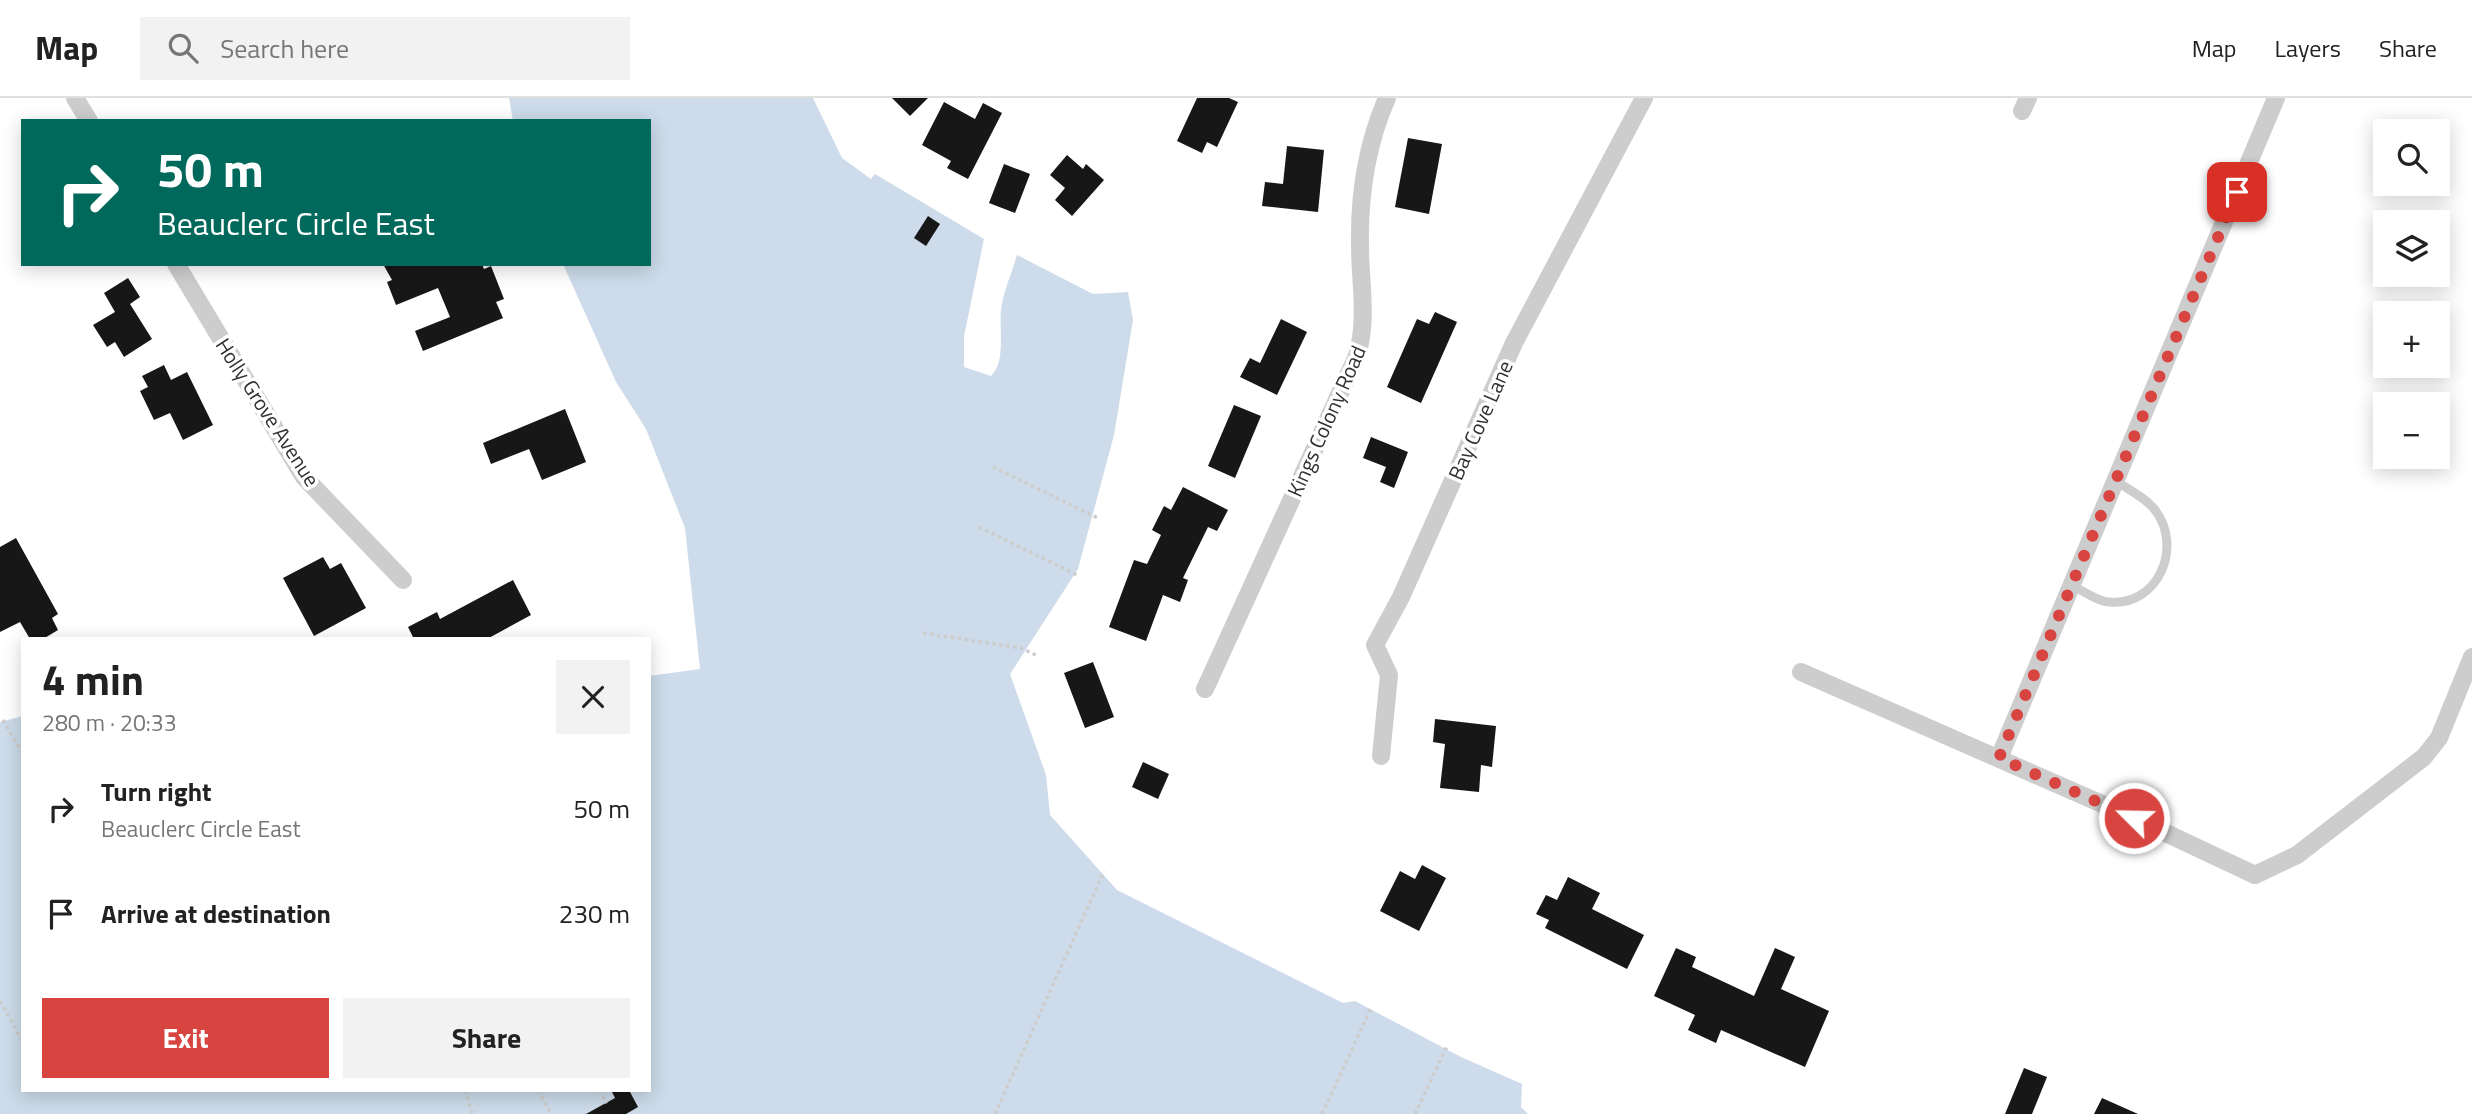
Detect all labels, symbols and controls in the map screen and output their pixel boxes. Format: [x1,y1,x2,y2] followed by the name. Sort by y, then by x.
[140,17,630,80] search box
[35,23,98,73] text: Map
[164,29,202,67] icon: search
[220,29,349,68] text: Search here
[2192,30,2237,66] text: Map
[2275,30,2341,66] text: Layers
[2379,30,2437,66] text: Share
[2373,119,2450,469] map controls
[2373,119,2450,196] button: search
[157,131,264,206] text: 50 m
[42,147,133,238] icon: right
[2207,162,2267,222] pin
[2218,173,2256,211] icon: arrive
[157,199,435,247] text: Beauclerc Circle East
[2373,210,2450,287] button: layers
[2373,301,2450,378] button: +
[208,331,328,493] street label: Holly Grove Avenue
[1278,340,1374,502] street label: Kings Colony Road
[1439,355,1521,485] street label: Bay Cove Lane
[2373,392,2450,469] button: −
[42,647,144,711] text: 4 min
[556,660,630,734] button: close
[42,705,177,740] text: 280 m · 20:33
[101,772,212,811] text: Turn right
[2097,781,2171,855] position arrow
[573,789,630,828] text: 50 m
[42,790,80,828] icon: right
[101,811,301,846] text: Beauclerc Circle East
[101,894,331,933] text: Arrive at destination
[559,894,630,933] text: 230 m
[42,895,80,933] icon: arrive
[42,998,329,1078] button: Exit
[343,998,630,1078] button: Share

